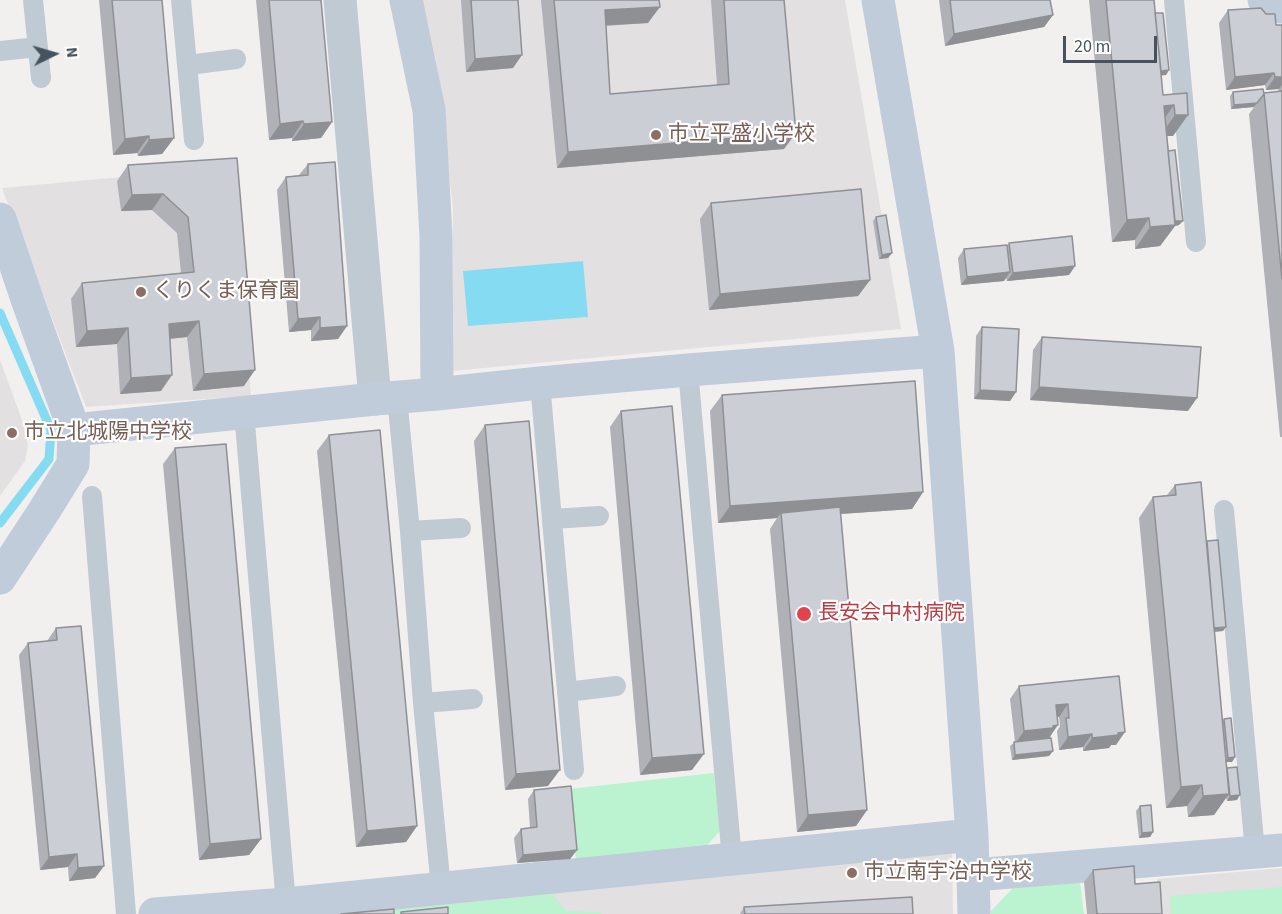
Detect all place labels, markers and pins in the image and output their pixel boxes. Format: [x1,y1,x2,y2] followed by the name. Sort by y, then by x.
[668,122,815,148] place label: 市立平盛小学校
[649,128,663,142] marker: 市立平盛小学校
[153,279,300,305] place label: くりくま保育園
[134,285,148,299] marker: くりくま保育園
[24,420,192,446] place label: 市立北城陽中学校
[5,426,19,440] marker: 市立北城陽中学校
[818,601,965,627] place label: 長安会中村病院
[795,605,813,623] marker: 長安会中村病院
[864,860,1032,886] place label: 市立南宇治中学校
[845,866,859,880] marker: 市立南宇治中学校

